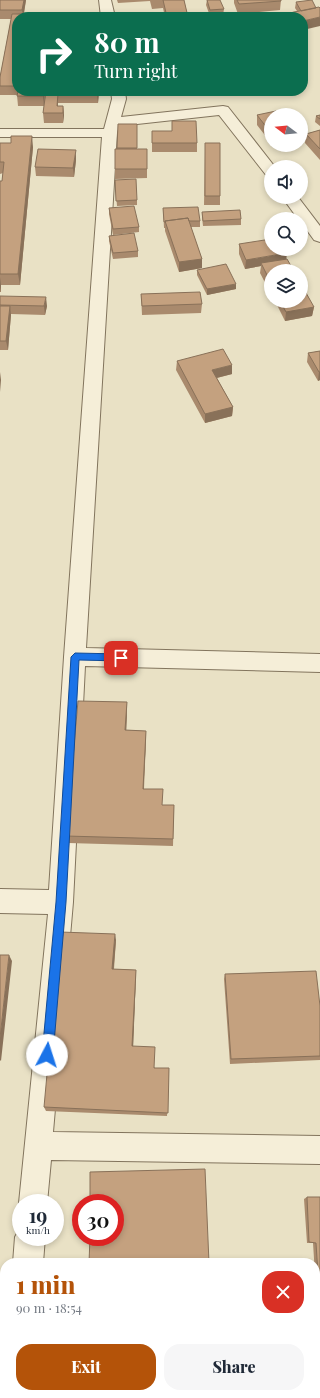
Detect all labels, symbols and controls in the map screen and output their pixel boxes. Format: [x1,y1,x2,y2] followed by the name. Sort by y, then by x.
[94,23,160,60] text: 80 m
[28,28,80,80] icon: right
[94,59,177,83] text: Turn right
[264,108,308,152] north arrow
[264,108,308,308] map controls
[264,160,308,204] button: sound
[264,212,308,256] button: search
[264,264,308,308] button: layers
[104,641,138,675] pin
[110,647,132,669] icon: arrive
[26,1034,68,1076] position arrow
[72,1194,124,1246] speed limit sign: 30
[29,1201,47,1228] text: 19
[26,1223,50,1237] text: km/h
[16,1268,75,1300] text: 1 min
[262,1271,304,1313] button: close
[16,1299,82,1316] text: 90 m · 18:54
[16,1344,156,1390] button: Exit
[164,1344,304,1390] button: Share

